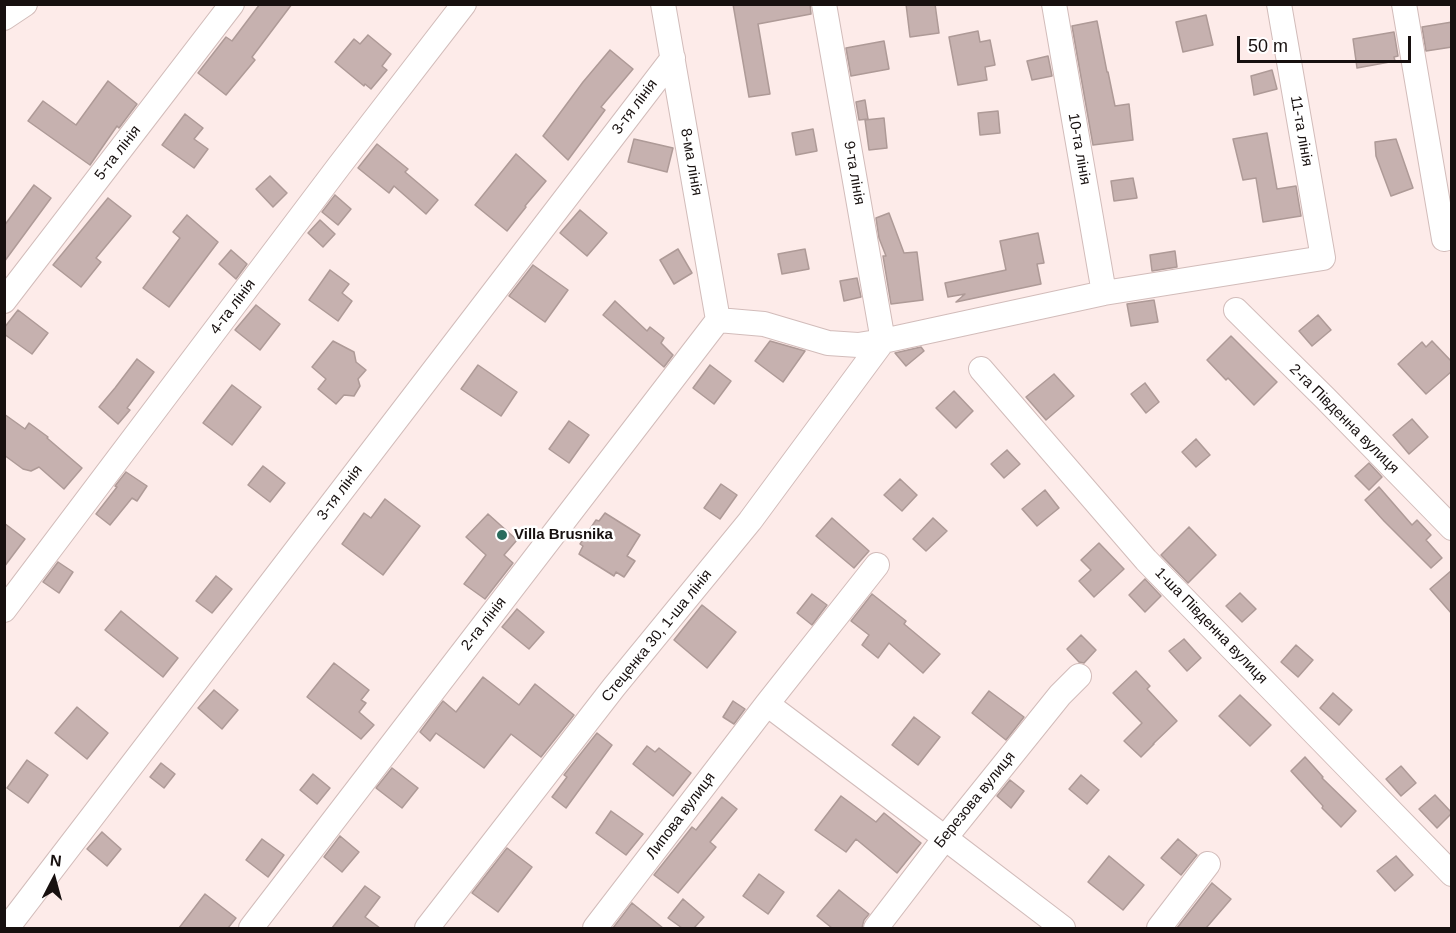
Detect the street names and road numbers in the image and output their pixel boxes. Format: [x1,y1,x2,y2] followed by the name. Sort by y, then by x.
[608,76,662,138] street label: 3-тя лінія
[1286,94,1316,168] street label: 11-та лінія
[1064,112,1094,186] street label: 10-та лінія
[91,122,145,184] street label: 5-та лінія
[676,127,706,197] street label: 8-ма лінія
[840,140,868,206] street label: 9-та лінія
[206,276,260,338] street label: 4-та лінія
[1285,360,1403,478] street label: 2-га Південна вулиця
[313,462,367,524] street label: 3-тя лінія
[1151,564,1271,688] street label: 1-ша Південна вулиця
[598,566,716,706] street label: Стеценка 30, 1-ша лінія
[458,594,510,654] street label: 2-га лінія
[931,748,1019,852] street label: Березова вулиця
[643,769,719,863] street label: Липова вулиця

